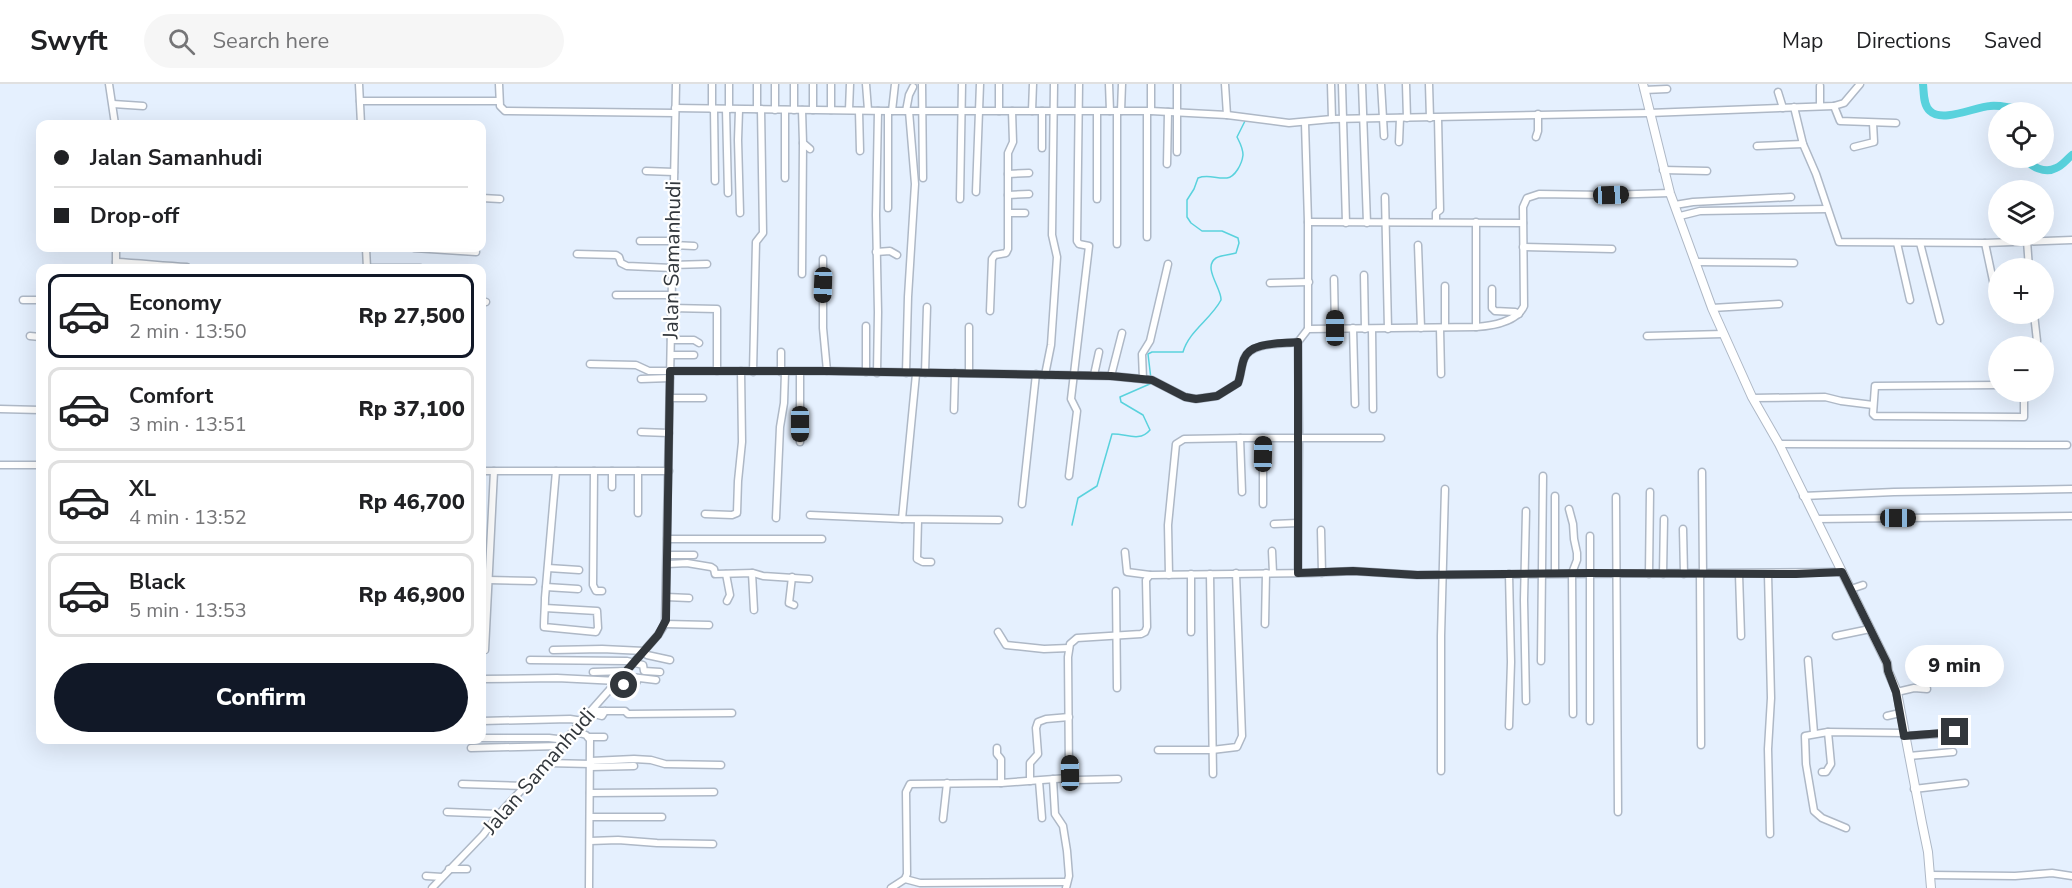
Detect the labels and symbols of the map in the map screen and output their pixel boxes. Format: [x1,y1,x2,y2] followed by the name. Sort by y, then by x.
[657,181,687,340] street label: Jalan Samanhudi
[1593,185,1629,205] car
[813,267,833,303] car
[1326,310,1344,346] car
[791,406,809,442] car
[1254,436,1272,472] car
[1880,509,1916,527] car
[1906,645,2004,687] callout: 9 min
[610,671,637,698] route start
[476,702,602,841] street label: Jalan Samanhudi
[1941,718,1968,745] route end
[1061,755,1079,791] car

